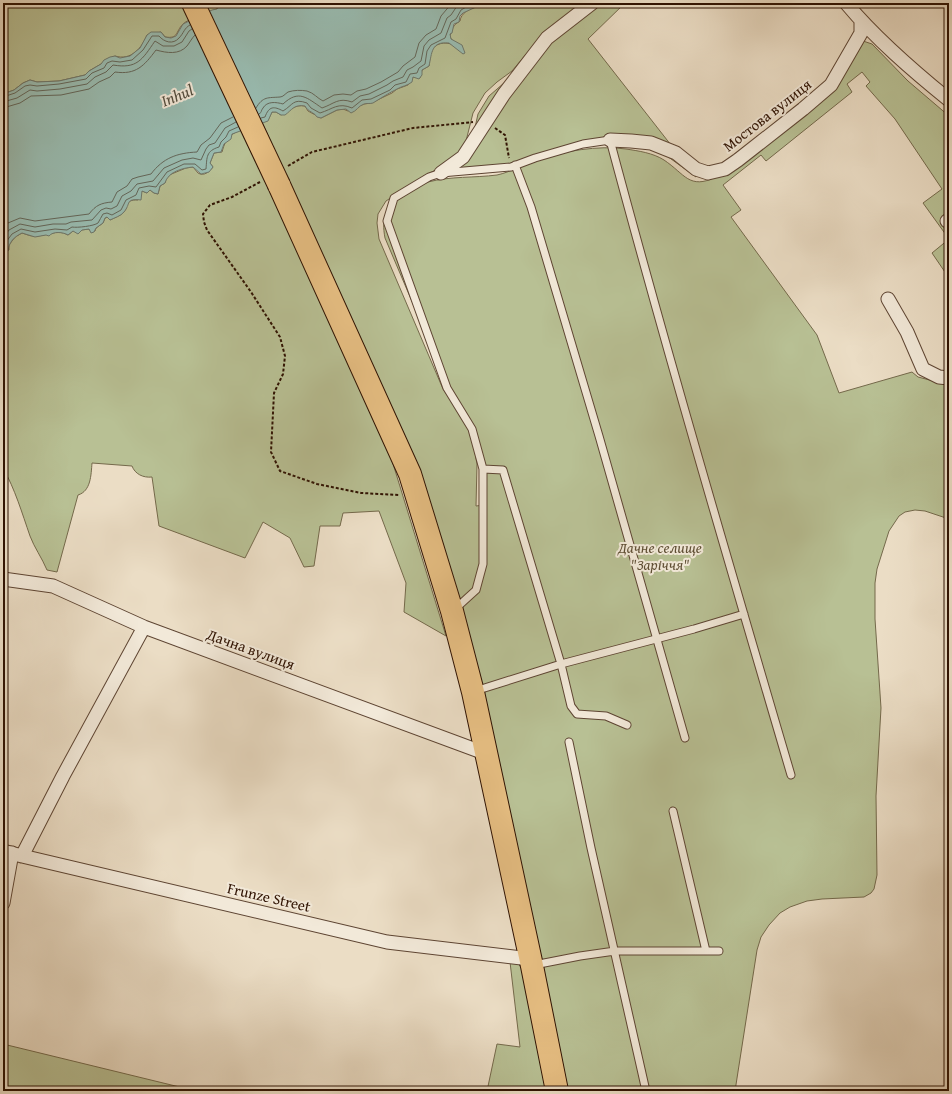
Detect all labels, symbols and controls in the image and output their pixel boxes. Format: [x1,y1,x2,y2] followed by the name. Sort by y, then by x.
[718,74,816,156] street label: Мостова вулиця
[157,78,197,112] water label: Inhul
[617,537,702,575] park label: Дачне селище "Заріччя"
[203,623,298,675] street label: Дачна вулиця
[225,877,313,917] street label: Frunze Street

